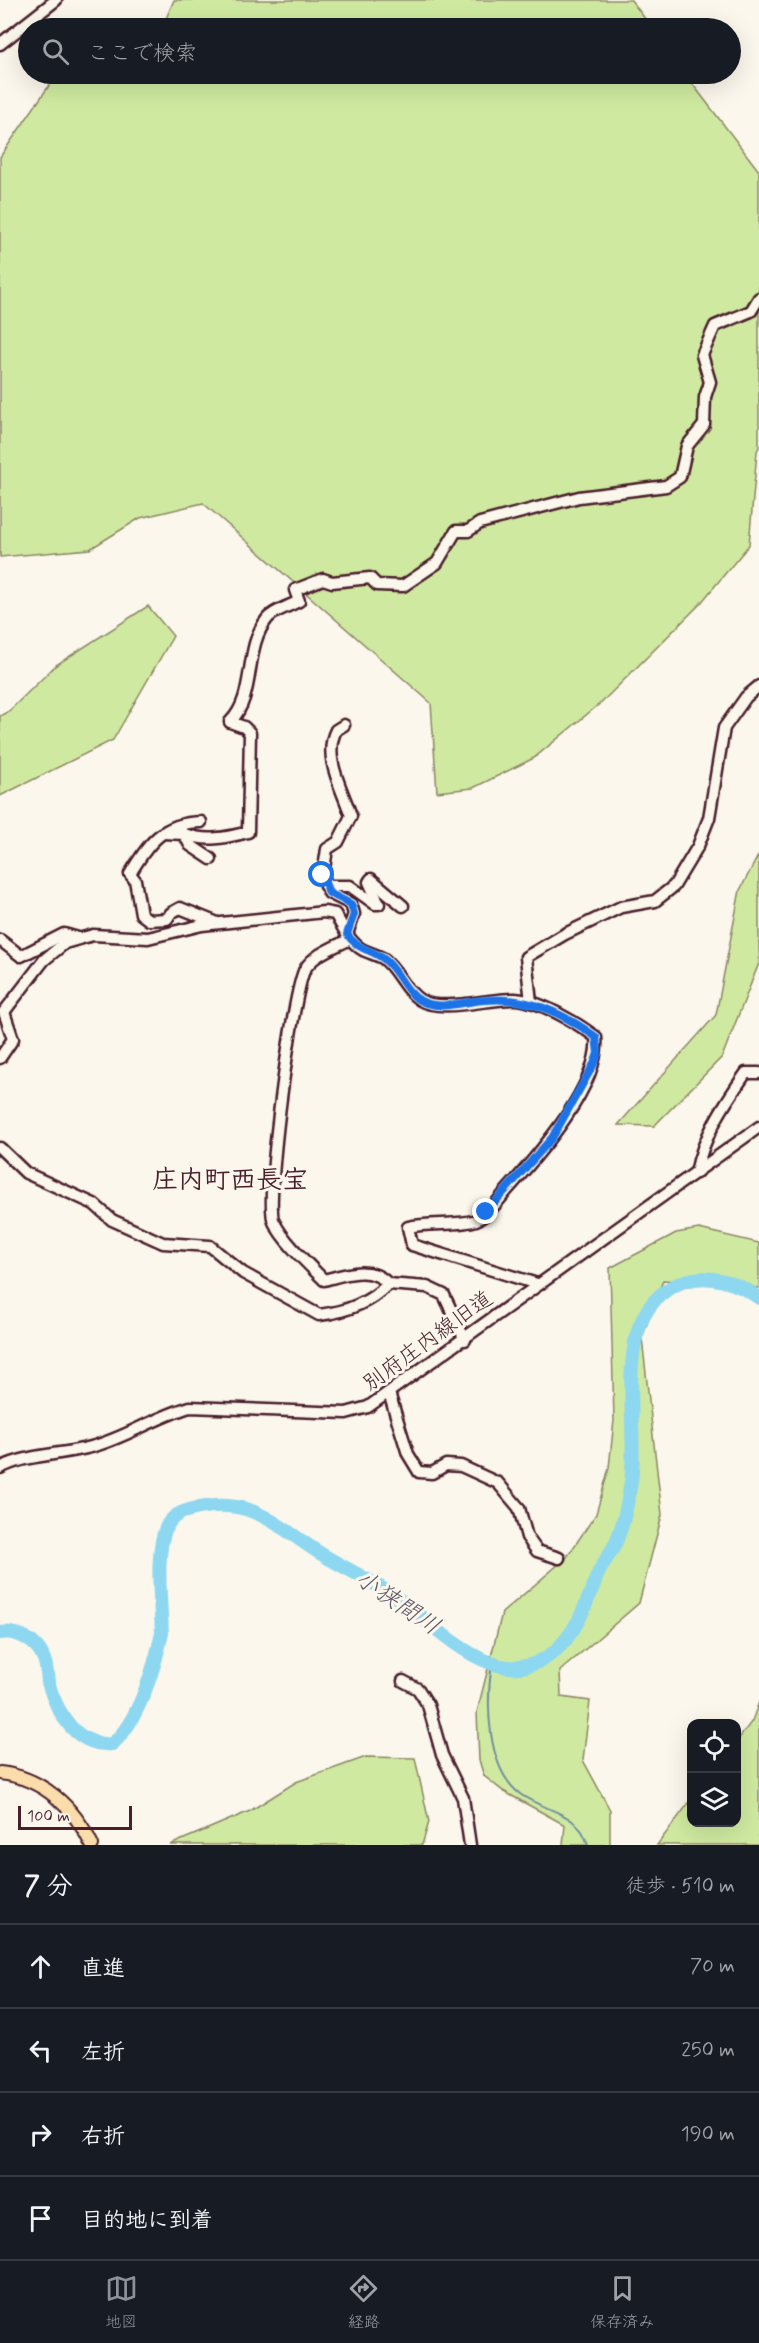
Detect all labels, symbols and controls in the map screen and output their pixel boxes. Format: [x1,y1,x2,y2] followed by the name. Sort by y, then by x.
[18,18,741,84] search box
[39,35,72,68] icon: search
[87,40,197,68] text: ここで検索
[308,861,334,887] route start
[152,1164,308,1198] district label: 庄内町西長宝
[472,1198,498,1224] route end
[358,1285,499,1398] street label: 別府庄内線旧道
[349,1564,446,1643] water label: 小狭間川
[687,1719,741,1827] map controls
[687,1719,741,1773] button: locate
[687,1773,741,1827] button: layers
[18,1803,132,1830] scale bar
[27,1806,70,1827] text: 100 m
[24,1870,73,1904] text: 7 分
[626,1873,735,1900] text: 徒歩 · 510 m
[24,1950,57,1983] icon: ahead
[690,1953,735,1980] text: 70 m
[81,1955,125,1983] text: 直進
[24,2034,57,2067] icon: left
[681,2037,735,2064] text: 250 m
[81,2039,125,2067] text: 左折
[24,2118,57,2151] icon: right
[681,2121,735,2148] text: 190 m
[81,2123,125,2151] text: 右折
[24,2202,57,2235] icon: arrive
[81,2207,213,2235] text: 目的地に到着
[105,2272,138,2333] tab: 地図
[347,2272,380,2333] tab: 経路
[590,2272,654,2333] tab: 保存済み

